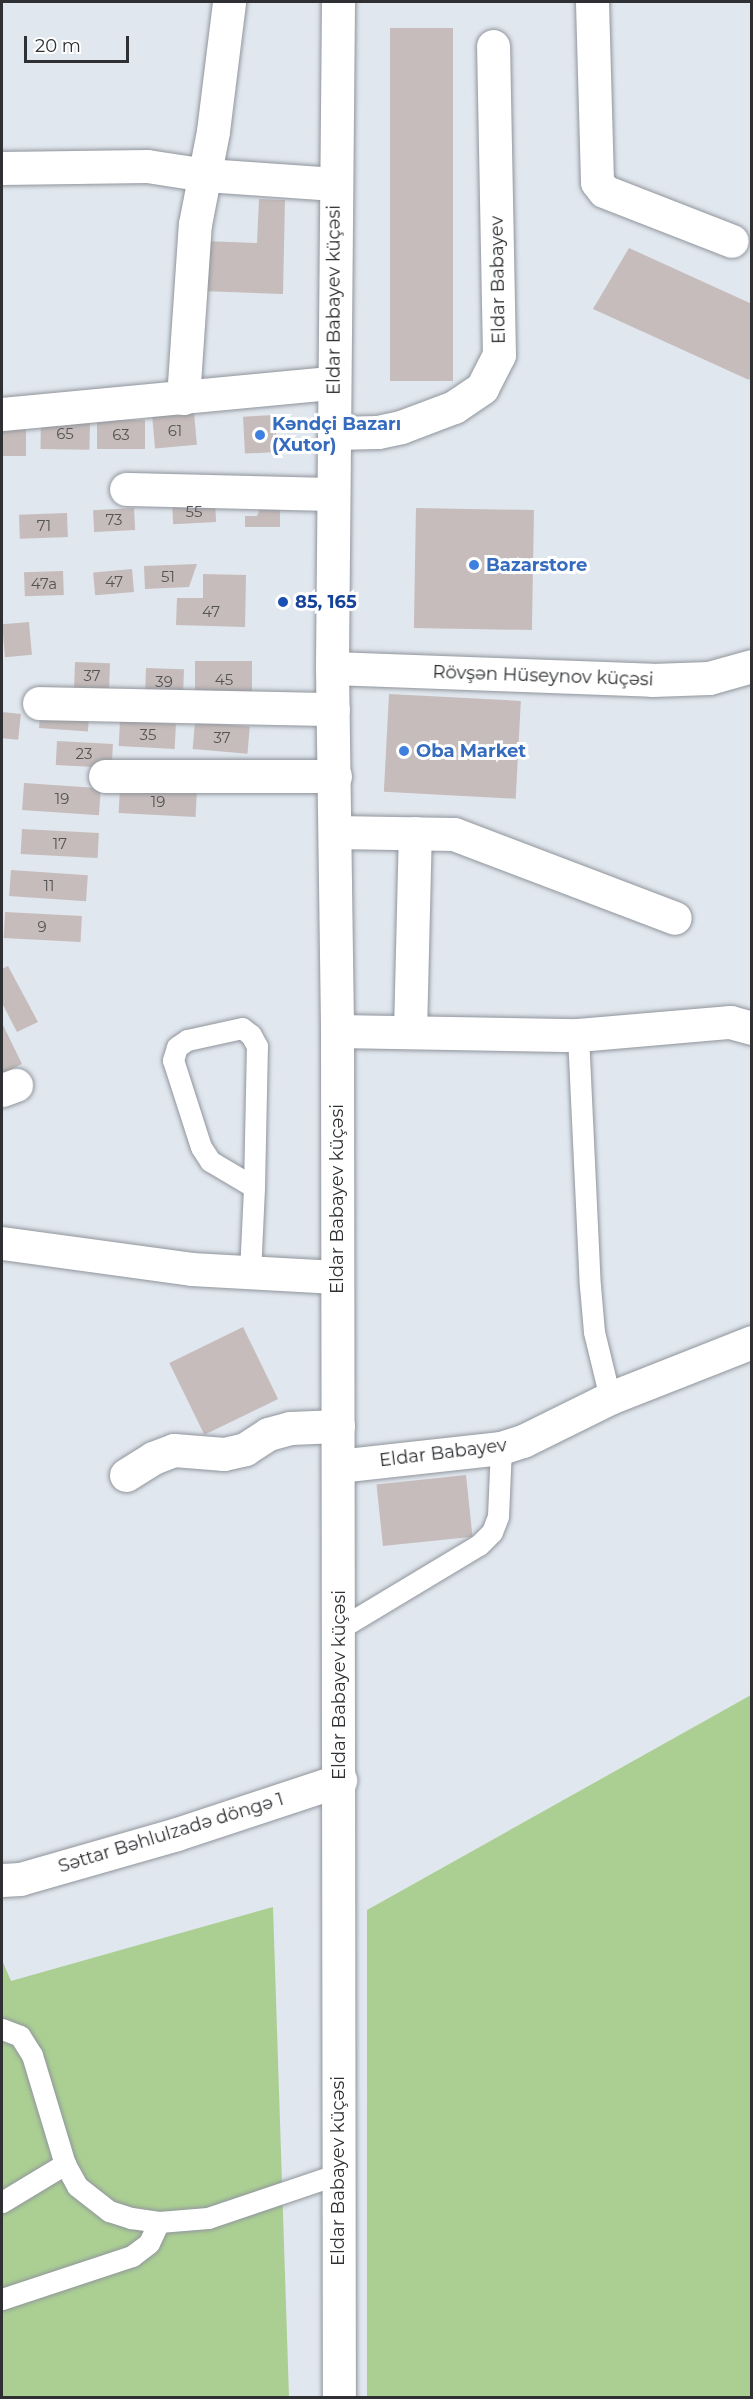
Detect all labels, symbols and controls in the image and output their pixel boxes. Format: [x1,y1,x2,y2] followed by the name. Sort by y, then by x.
[27,24,132,62] scale bar
[35,35,81,57] text: 20 m
[323,205,345,395] street label: Eldar Babayev küçəsi
[486,216,510,344] street label: Eldar Babayev
[272,414,401,456] place label: Kəndçi Bazarı (Xutor)
[168,422,182,440] house number: 61
[56,425,74,443] house number: 65
[112,426,130,444] house number: 63
[253,428,267,442] marker: Kəndçi Bazarı (Xutor)
[186,503,202,521] house number: 55
[105,511,123,529] house number: 73
[37,517,51,535] house number: 71
[486,554,587,576] place label: Bazarstore
[467,558,481,572] marker: Bazarstore
[161,568,175,586] house number: 51
[105,573,123,591] house number: 47
[31,575,57,593] house number: 47a
[295,591,357,613] place label: 85, 165
[276,595,290,609] marker: 85, 165
[202,603,220,621] house number: 47
[432,661,654,691] street label: Rövşən Hüseynov küçəsi
[83,667,101,685] house number: 37
[215,671,233,689] house number: 45
[155,673,173,691] house number: 39
[140,726,156,744] house number: 35
[213,729,231,747] house number: 37
[416,740,526,762] place label: Oba Market
[397,744,411,758] marker: Oba Market
[76,745,92,763] house number: 23
[55,790,69,808] house number: 19
[151,793,165,811] house number: 19
[53,835,67,853] house number: 17
[44,877,54,895] house number: 11
[37,918,47,936] house number: 9
[326,1104,348,1294] street label: Eldar Babayev küçəsi
[378,1434,508,1472] street label: Eldar Babayev
[328,1590,350,1780] street label: Eldar Babayev küçəsi
[56,1788,286,1878] street label: Səttar Bəhlulzadə döngə 1
[327,2076,349,2266] street label: Eldar Babayev küçəsi

